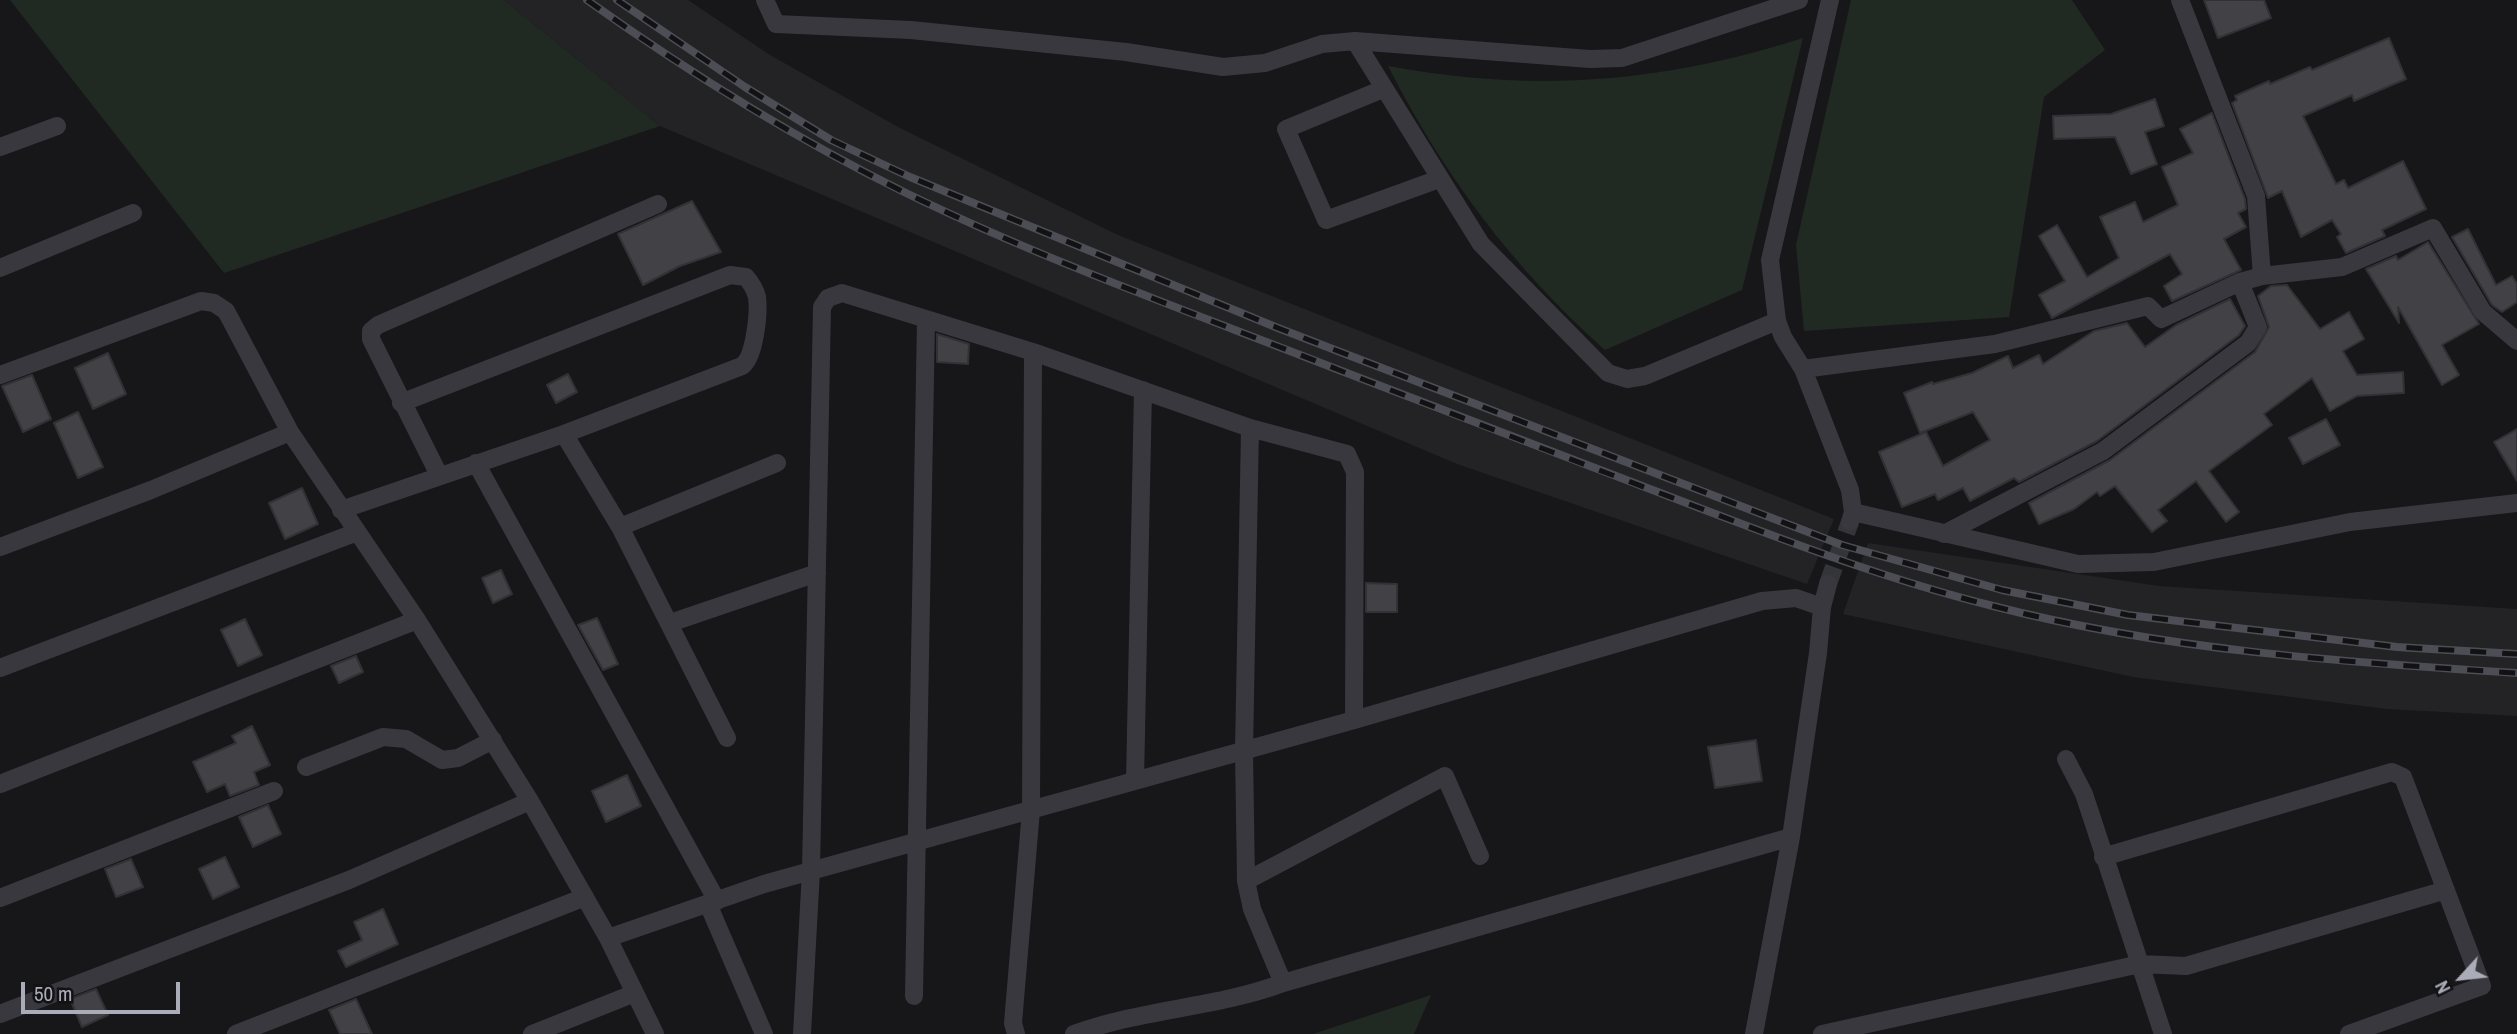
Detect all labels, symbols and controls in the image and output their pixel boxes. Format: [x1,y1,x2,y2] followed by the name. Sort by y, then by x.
[2426,943,2496,1013] north arrow
[24,968,184,1012] scale bar
[2428,977,2456,998] text: N
[34,979,72,1008] text: 50 m

